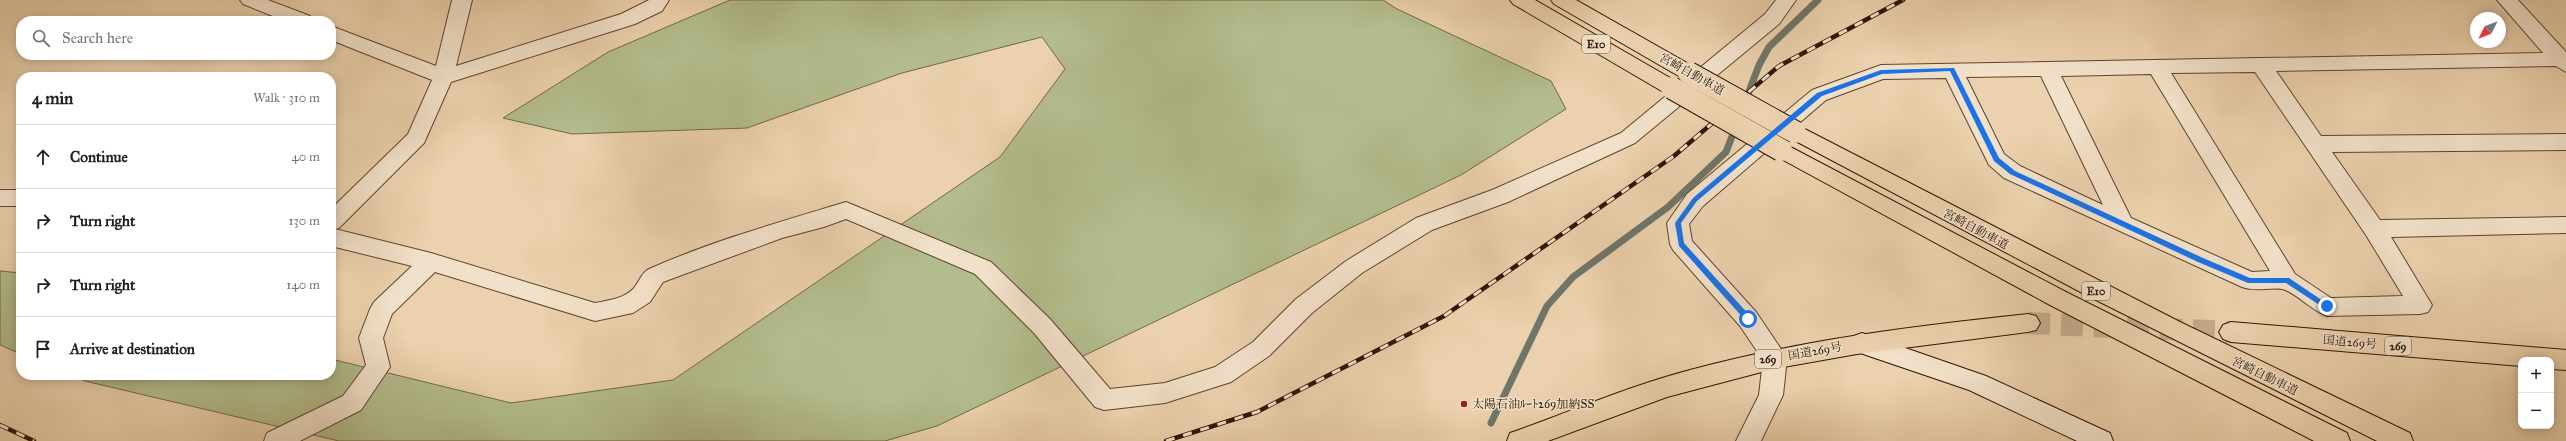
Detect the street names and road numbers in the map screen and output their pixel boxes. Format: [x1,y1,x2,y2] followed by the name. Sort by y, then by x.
[1582,35,1610,53] road number: E10
[1657,50,1727,98] street label: 宮崎自動車道
[1941,206,2011,252] street label: 宮崎自動車道
[2082,282,2110,300] road number: E10
[2322,333,2378,351] street label: 国道269号
[2385,337,2411,355] road number: 269
[1787,339,1843,363] street label: 国道269号
[1755,350,1781,368] road number: 269
[2230,354,2300,398] street label: 宮崎自動車道

